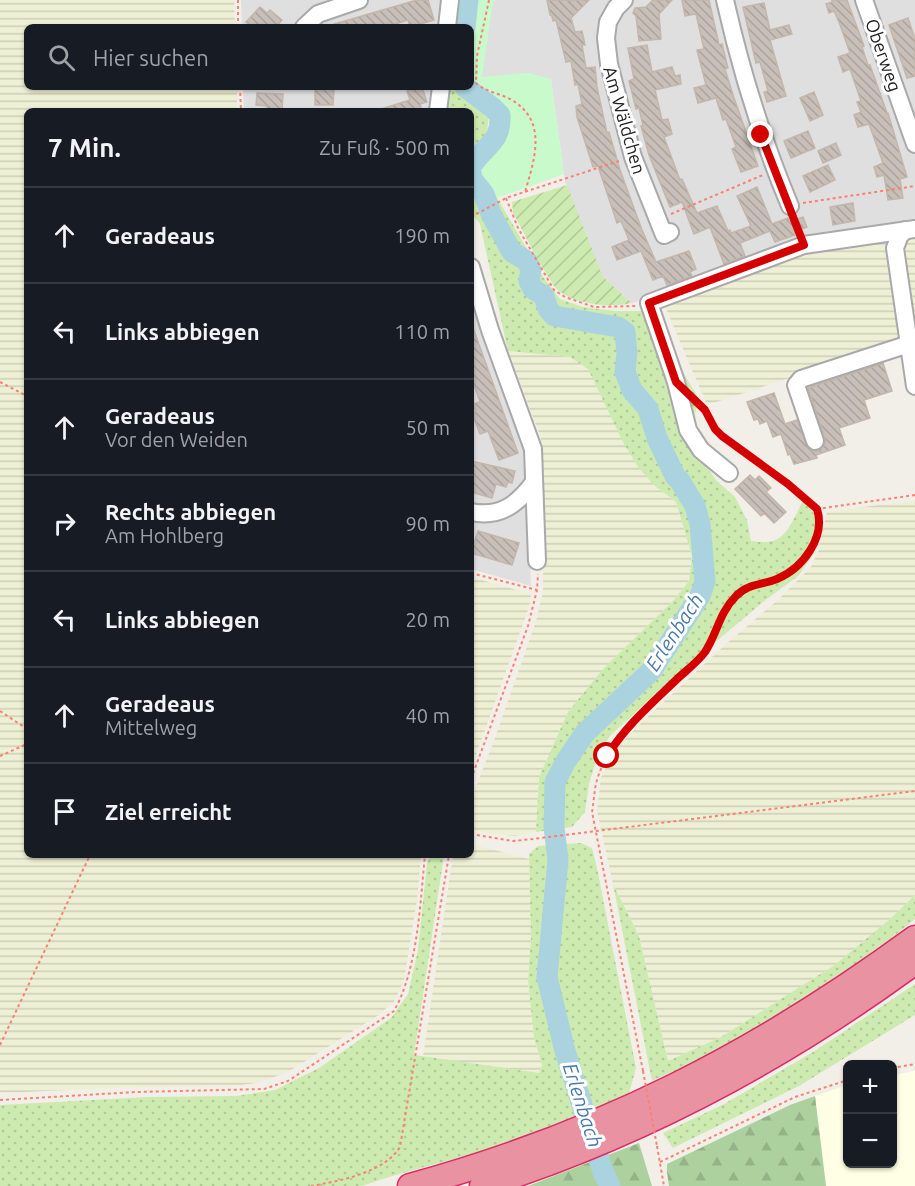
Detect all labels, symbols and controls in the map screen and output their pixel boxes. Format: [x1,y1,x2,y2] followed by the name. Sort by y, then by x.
[862,16,906,94] street label: Oberweg
[24,24,474,90] search box
[45,41,78,74] icon: search
[93,45,209,70] text: Hier suchen
[600,64,650,176] street label: Am Wäldchen
[747,121,773,147] route end
[48,133,121,162] text: 7 Min.
[319,136,450,159] text: Zu Fuß · 500 m
[48,219,81,252] icon: ahead
[105,223,215,248] text: Geradeaus
[394,224,450,247] text: 190 m
[48,315,81,348] icon: left
[105,319,260,344] text: Links abbiegen
[394,320,450,343] text: 110 m
[105,403,215,428] text: Geradeaus
[48,411,81,444] icon: ahead
[406,416,450,439] text: 50 m
[105,428,248,451] text: Vor den Weiden
[105,499,276,524] text: Rechts abbiegen
[48,507,81,540] icon: right
[406,512,450,535] text: 90 m
[105,524,224,547] text: Am Hohlberg
[641,589,707,675] water label: Erlenbach
[48,603,81,636] icon: left
[105,607,260,632] text: Links abbiegen
[406,608,450,631] text: 20 m
[105,691,215,716] text: Geradeaus
[48,699,81,732] icon: ahead
[406,704,450,727] text: 40 m
[105,716,197,739] text: Mittelweg
[593,742,619,768] route start
[48,795,81,828] icon: arrive
[105,799,232,824] text: Ziel erreicht
[559,1060,607,1150] water label: Erlenbach
[843,1060,897,1168] map controls
[843,1060,897,1114] button: +
[843,1114,897,1168] button: −

